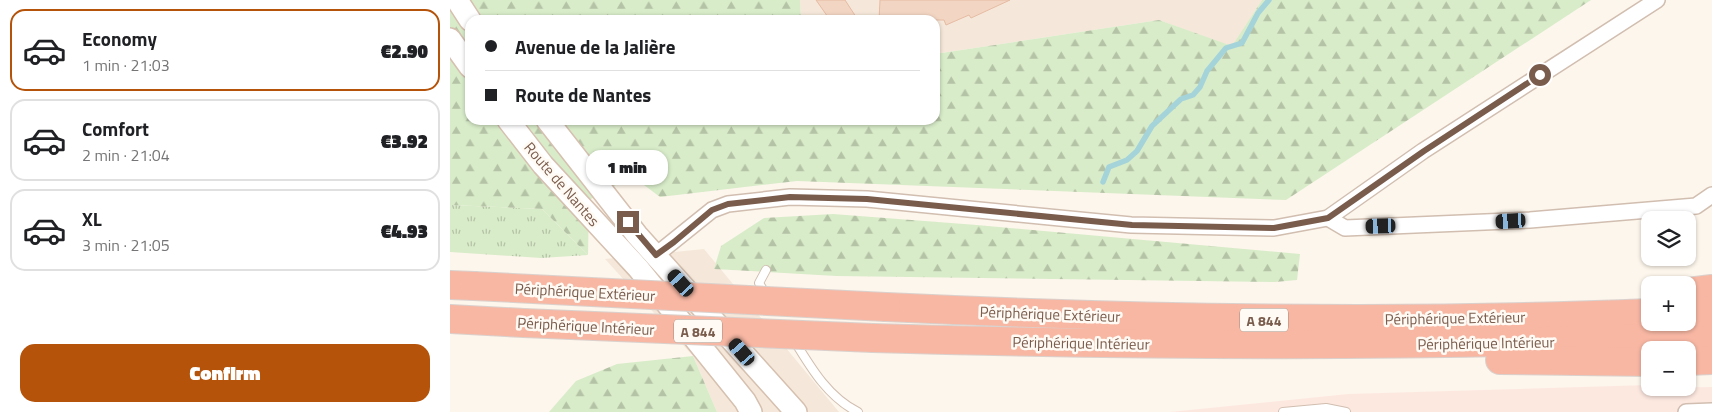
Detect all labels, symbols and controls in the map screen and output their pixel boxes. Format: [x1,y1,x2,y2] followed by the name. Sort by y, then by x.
[82,24,157,53] text: Economy
[22,28,67,73] icon: car
[515,32,675,61] text: Avenue de la Jalière
[381,36,428,65] text: €2.90
[82,53,170,77] text: 1 min · 21:03
[1529,64,1551,86] route start
[515,80,651,109] text: Route de Nantes
[82,114,149,143] text: Comfort
[22,118,67,163] icon: car
[381,126,428,155] text: €3.92
[519,137,605,231] street label: Route de Nantes
[82,143,170,167] text: 2 min · 21:04
[587,150,669,184] callout: 1 min
[607,155,647,179] text: 1 min
[82,204,102,233] text: XL
[22,208,67,253] icon: car
[617,211,639,233] route end
[1641,211,1696,396] map controls
[1641,211,1696,266] button: layers
[1495,213,1526,229] car
[381,216,428,245] text: €4.93
[1365,218,1396,234] car
[82,233,170,257] text: 3 min · 21:05
[665,267,696,299] car
[1641,276,1696,331] button: +
[514,277,656,307] street label: Périphérique Extérieur
[979,300,1121,328] street label: Périphérique Extérieur
[1384,305,1526,331] street label: Périphérique Extérieur
[1240,308,1288,332] road number: A 844
[517,311,655,341] street label: Périphérique Intérieur
[674,320,722,342] road number: A 844
[1012,330,1150,356] street label: Périphérique Intérieur
[1417,330,1555,356] street label: Périphérique Intérieur
[726,336,757,368] car
[1641,341,1696,396] button: −
[20,344,430,402] button: Confirm

